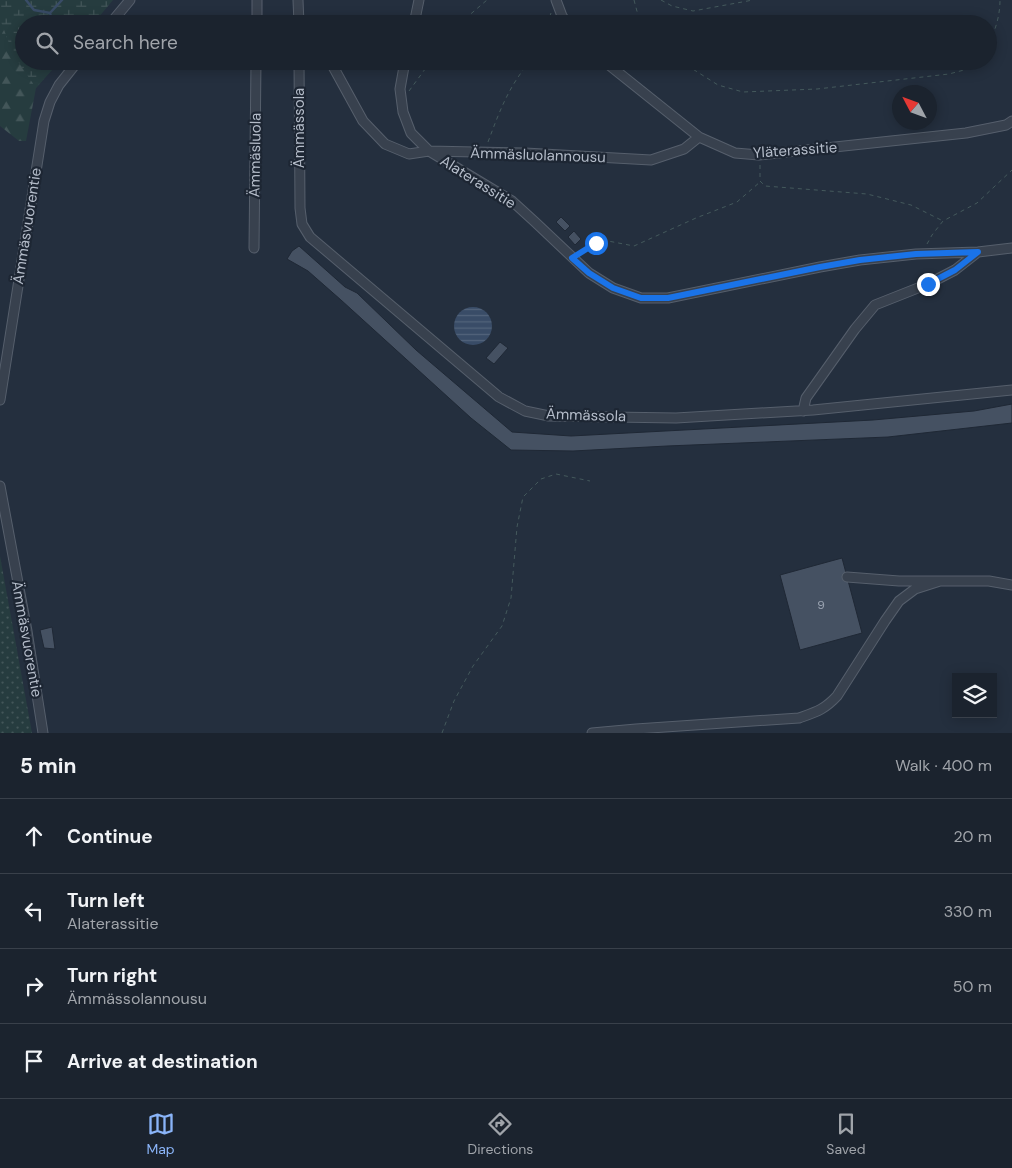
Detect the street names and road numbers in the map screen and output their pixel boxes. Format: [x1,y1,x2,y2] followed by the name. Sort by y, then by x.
[289,88,309,168] street label: Ämmässola
[244,112,266,198] street label: Ämmäsluola
[752,137,838,163] street label: Yläterassitie
[470,143,606,167] street label: Ämmäsluolannousu
[436,151,520,213] street label: Alaterassitie
[8,166,46,286] street label: Ämmäsvuorentie
[546,404,626,426] street label: Ämmässola
[7,579,47,699] street label: Ämmäsvuorentie

